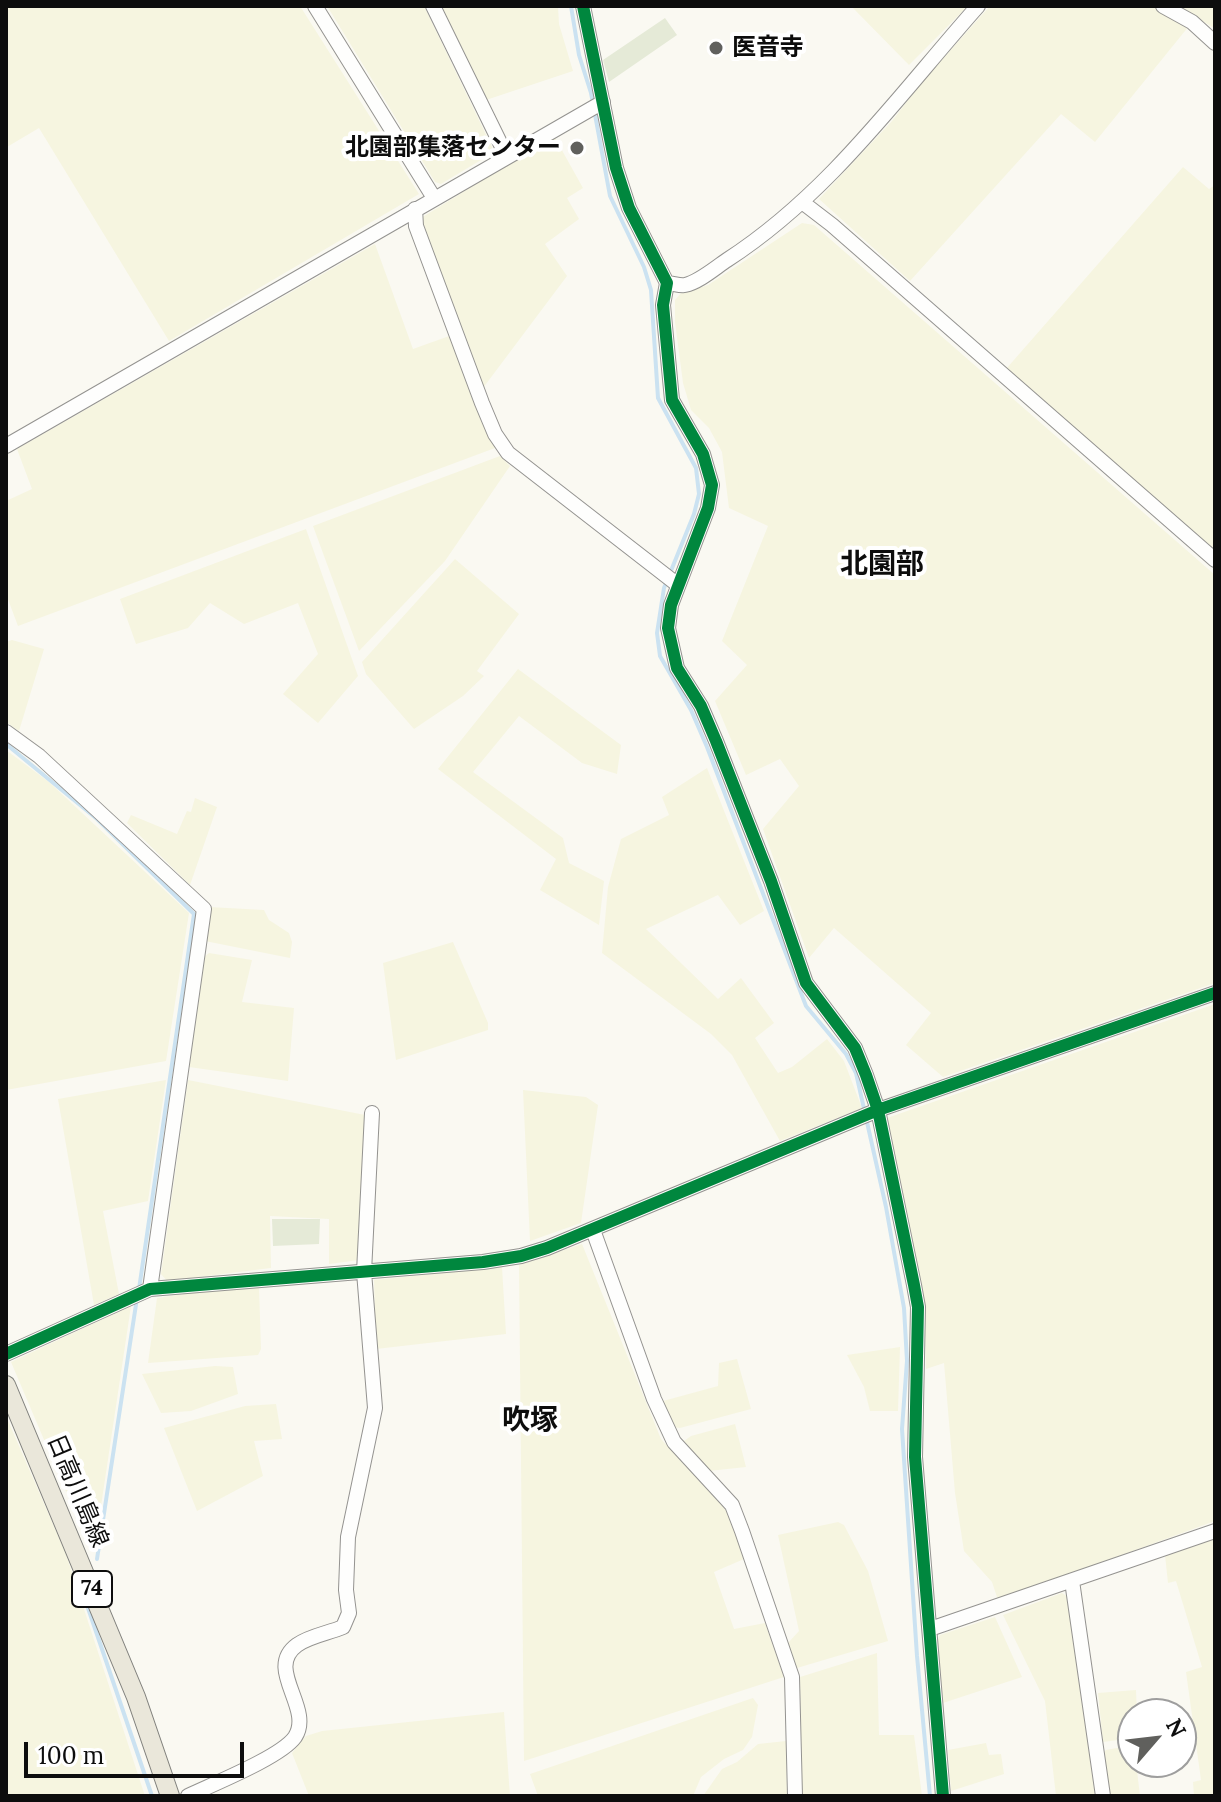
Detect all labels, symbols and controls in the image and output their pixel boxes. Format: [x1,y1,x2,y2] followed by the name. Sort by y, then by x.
[732,34,804,62] place label: 医音寺
[707,39,725,57] marker: 医音寺
[345,134,561,162] place label: 北園部集落センター
[568,139,586,157] marker: 北園部集落センター
[840,548,924,582] district label: 北園部
[502,1404,558,1438] district label: 吹塚
[40,1430,114,1552] street label: 日高川島線
[72,1571,112,1607] road number: 74
[1117,1698,1197,1778] north arrow
[1160,1714,1193,1742] text: N
[28,1726,248,1776] scale bar
[38,1740,104,1771] text: 100 m

